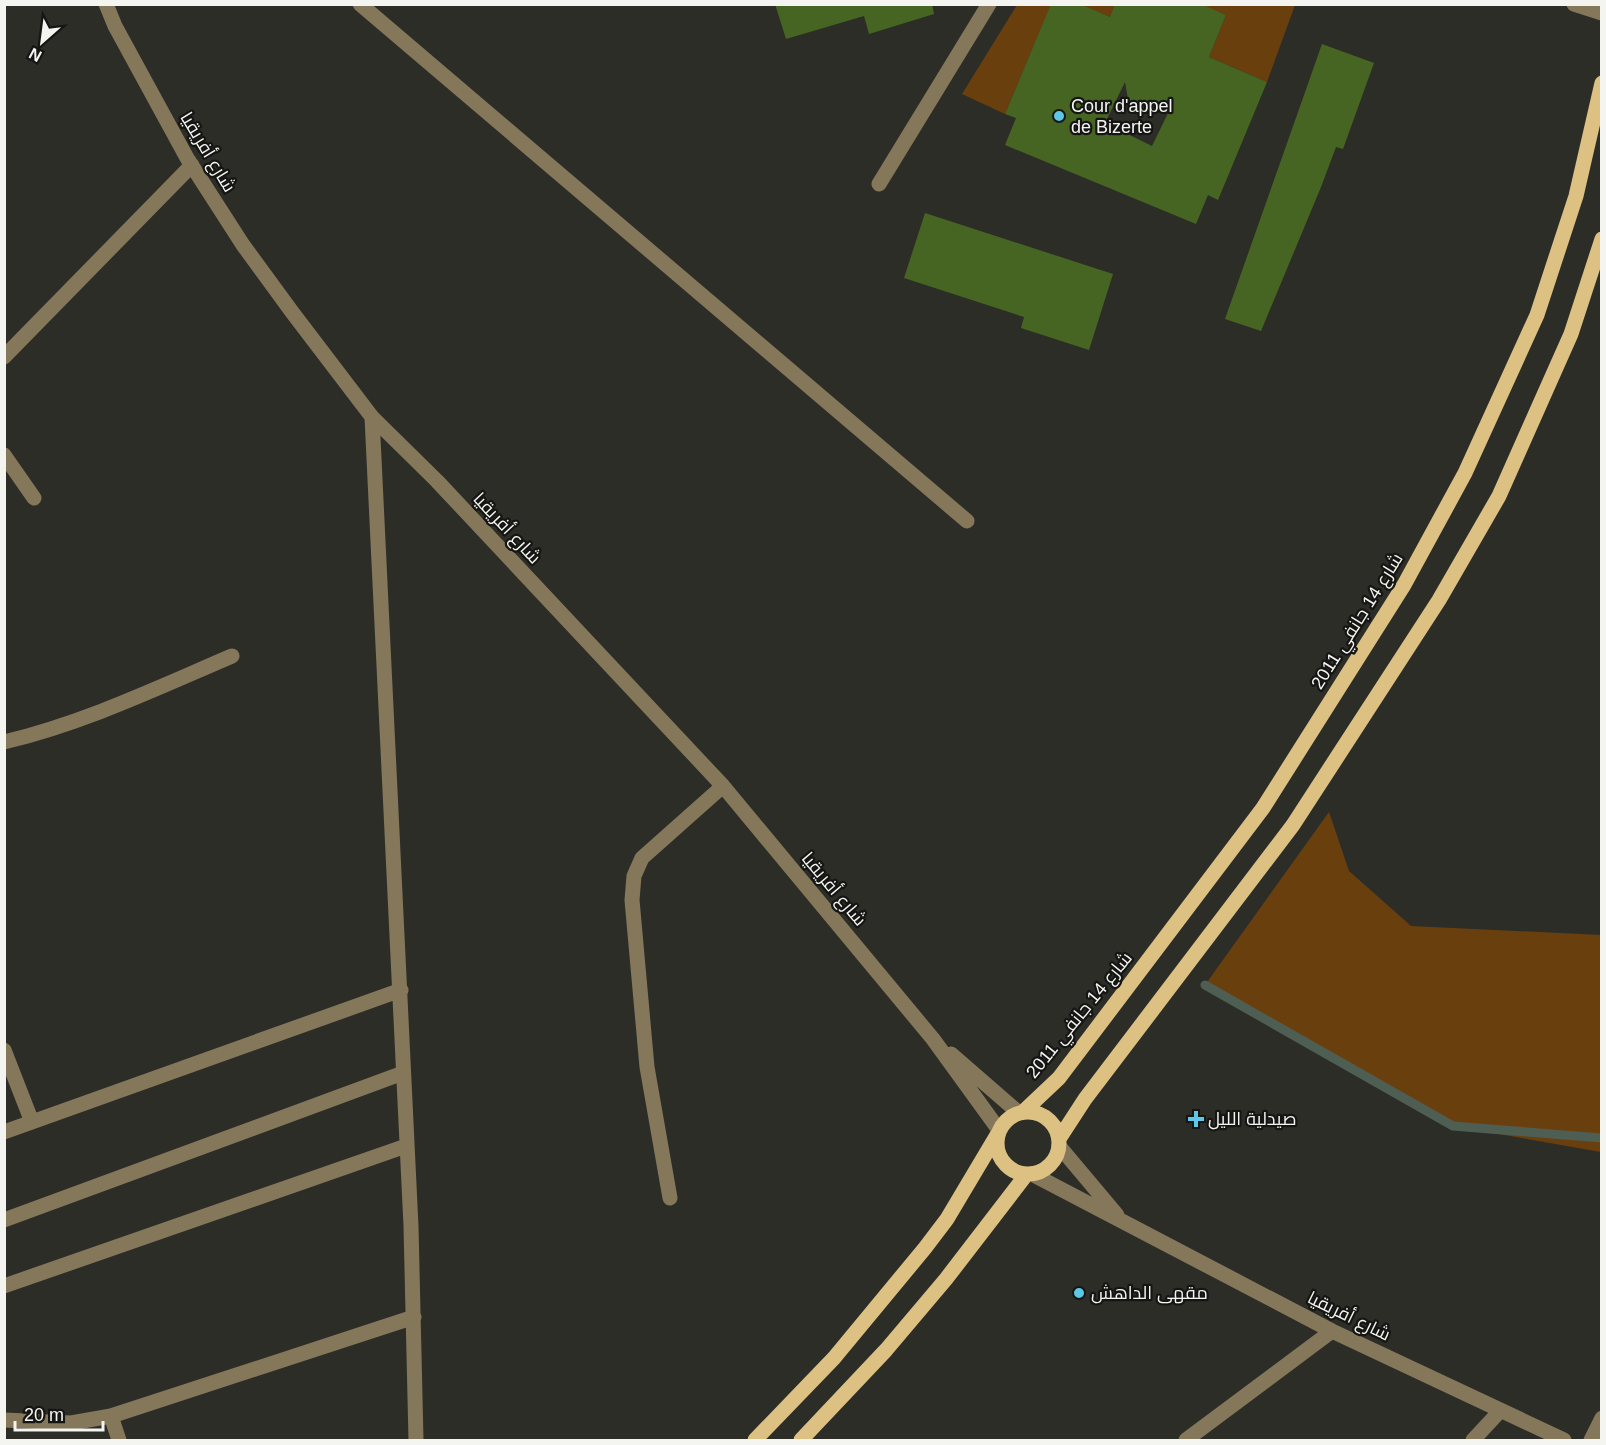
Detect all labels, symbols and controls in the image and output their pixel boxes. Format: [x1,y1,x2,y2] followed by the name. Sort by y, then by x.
[12,12,72,72] north arrow
[26,45,44,65] text: N
[1071,96,1173,137] place label: Cour d'appel de Bizerte
[175,108,240,196] street label: شارع أفريقيا
[1052,109,1066,123] marker: Cour d'appel de Bizerte
[468,488,546,569] street label: شارع أفريقيا
[1307,549,1410,695] street label: شارع 14 جانفي 2011
[796,848,871,931] street label: شارع أفريقيا
[1022,948,1139,1084] street label: شارع 14 جانفي 2011
[1208,1109,1297,1130] place label: صيدلية الليل
[1189,1112,1203,1126] marker: صيدلية الليل
[1091,1283,1208,1304] place label: مقهى الداهش
[1072,1286,1086,1300] marker: مقهى الداهش
[1304,1287,1394,1346] street label: شارع أفريقيا
[15,1394,104,1432] scale bar
[24,1405,64,1425] text: 20 m

